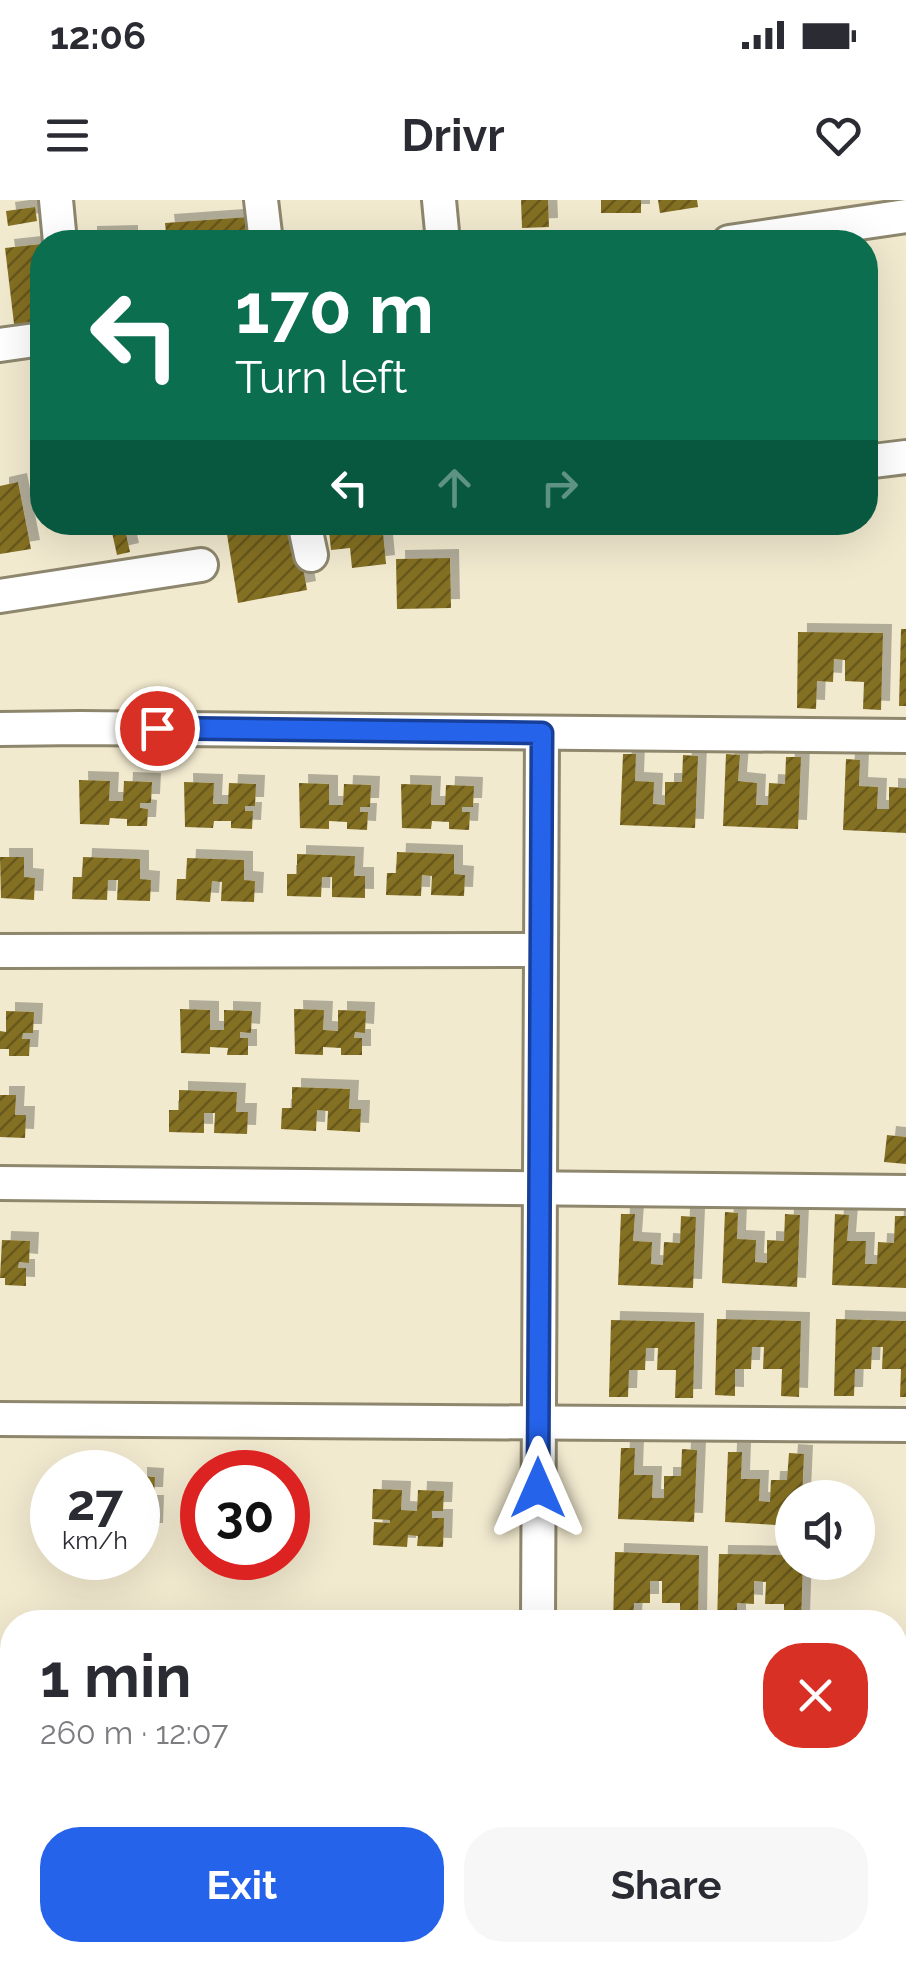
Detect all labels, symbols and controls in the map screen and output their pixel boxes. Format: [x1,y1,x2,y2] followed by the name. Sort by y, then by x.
[50,13,146,58] text: 12:06
[40,108,95,163] icon: menu
[811,108,866,163] icon: heart
[401,109,505,162] text: Drivr
[235,267,434,349] text: 170 m
[70,270,200,400] icon: left
[235,351,407,404] text: Turn left
[322,460,377,515] icon: left
[427,460,482,515] icon: ahead
[532,460,587,515] icon: right
[115,686,200,771] pin
[130,701,185,756] icon: arrive
[486,1436,590,1540] position arrow
[180,1450,310,1580] speed limit sign: 30
[67,1473,123,1532] text: 27
[775,1480,875,1580] map controls
[775,1480,875,1580] button: sound
[62,1525,128,1555] text: km/h
[40,1641,191,1711] text: 1 min
[763,1643,868,1748] button: close
[40,1714,228,1751] text: 260 m · 12:07
[40,1827,444,1942] button: Exit
[464,1827,868,1942] button: Share

